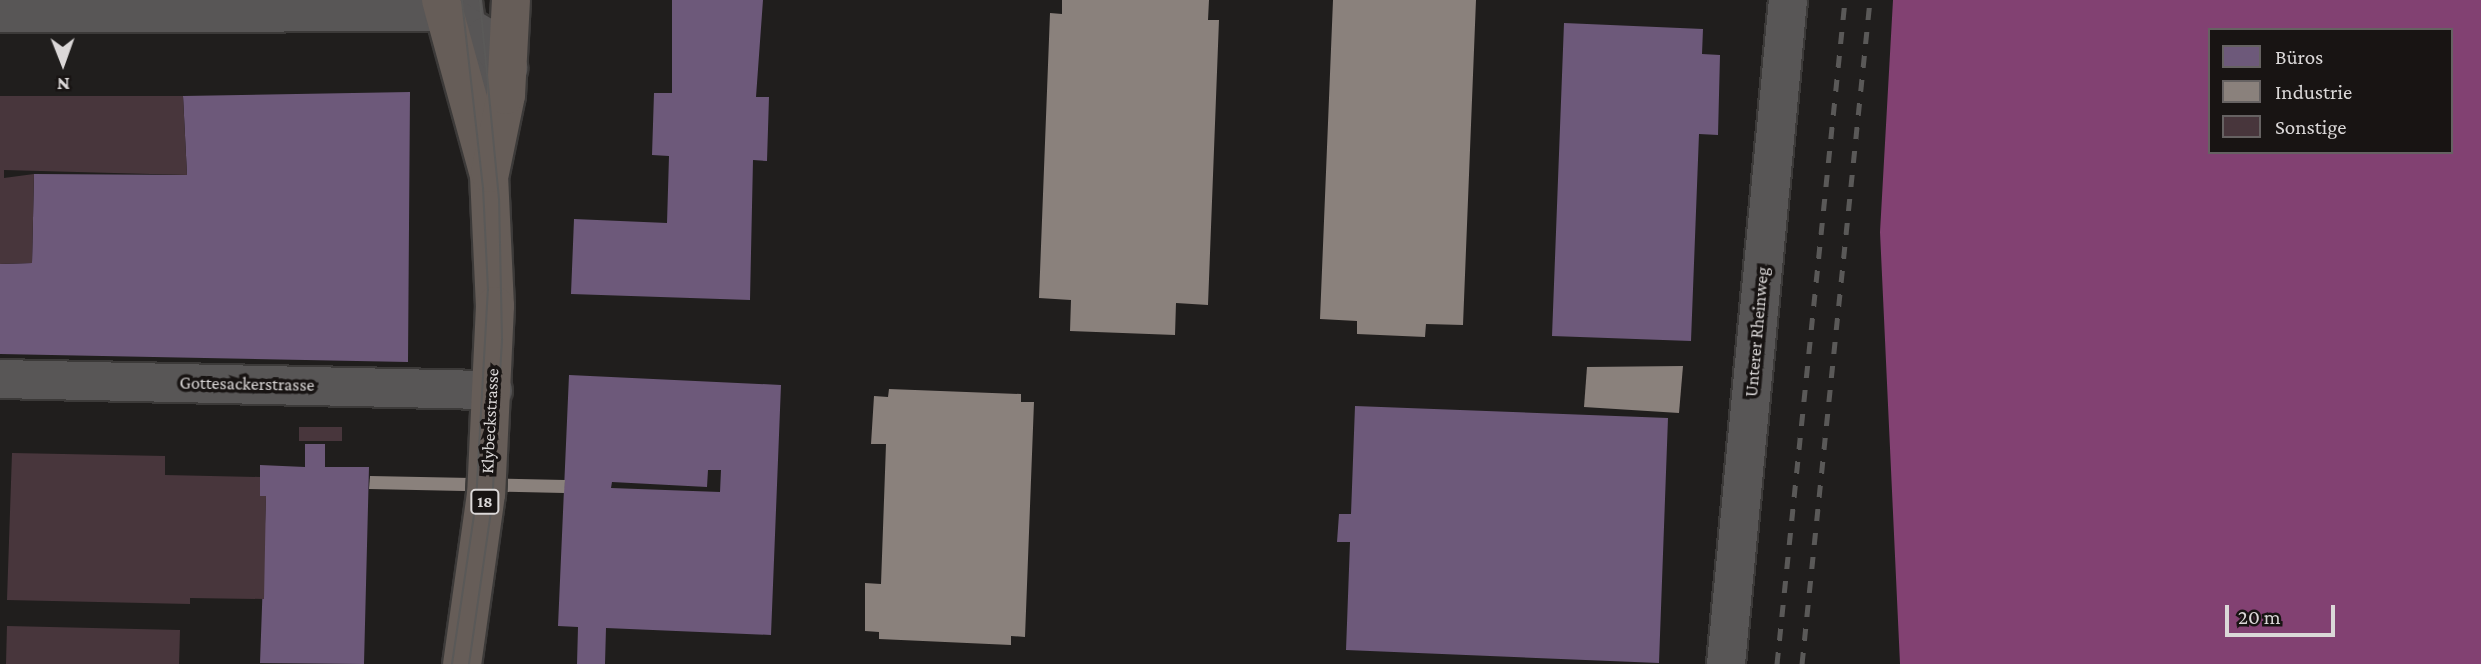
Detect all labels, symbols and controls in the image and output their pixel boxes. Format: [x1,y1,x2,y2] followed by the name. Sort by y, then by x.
[28,28,98,98] north arrow
[2208,28,2453,154] legend
[2275,45,2323,69] text: Büros
[57,74,70,95] text: N
[2275,80,2352,104] text: Industrie
[2275,115,2347,139] text: Sonstige
[1741,266,1773,398] street label: Unterer Rheinweg
[476,368,504,474] street label: Klybeckstrasse
[179,372,315,396] street label: Gottesackerstrasse
[469,489,501,514] road number: 18
[2229,590,2339,634] scale bar
[2238,605,2281,629] text: 20 m

